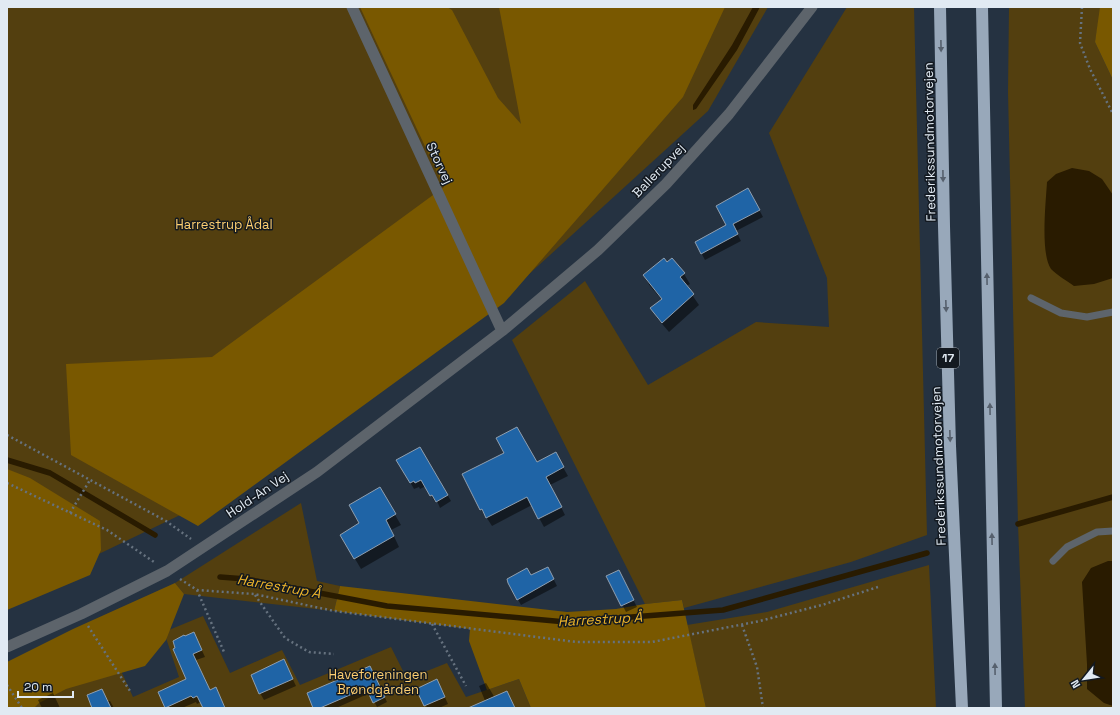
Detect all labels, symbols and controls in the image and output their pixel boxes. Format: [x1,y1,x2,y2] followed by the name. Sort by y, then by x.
[938,40,944,53] one-way arrow
[920,62,939,222] street label: Frederikssundmotorvejen
[422,140,457,187] street label: Storvej
[628,140,688,201] street label: Ballerupvej
[940,170,947,182] one-way arrow
[175,216,273,233] park label: Harrestrup Ådal
[984,272,990,285] one-way arrow
[943,300,950,312] one-way arrow
[937,348,959,368] road number: 17
[927,386,950,546] street label: Frederikssundmotorvejen
[987,402,993,415] one-way arrow
[947,430,953,443] one-way arrow
[223,467,292,522] street label: Hold-An Vej
[989,533,996,545] one-way arrow
[236,570,322,602] water label: Harrestrup Å
[557,608,643,630] water label: Harrestrup Å
[1064,659,1104,699] north arrow
[992,662,998,675] one-way arrow
[329,666,427,698] park label: Haveforeningen Brøndgården
[18,673,73,699] scale bar
[1067,677,1083,691] text: N
[24,679,52,695] text: 20 m

